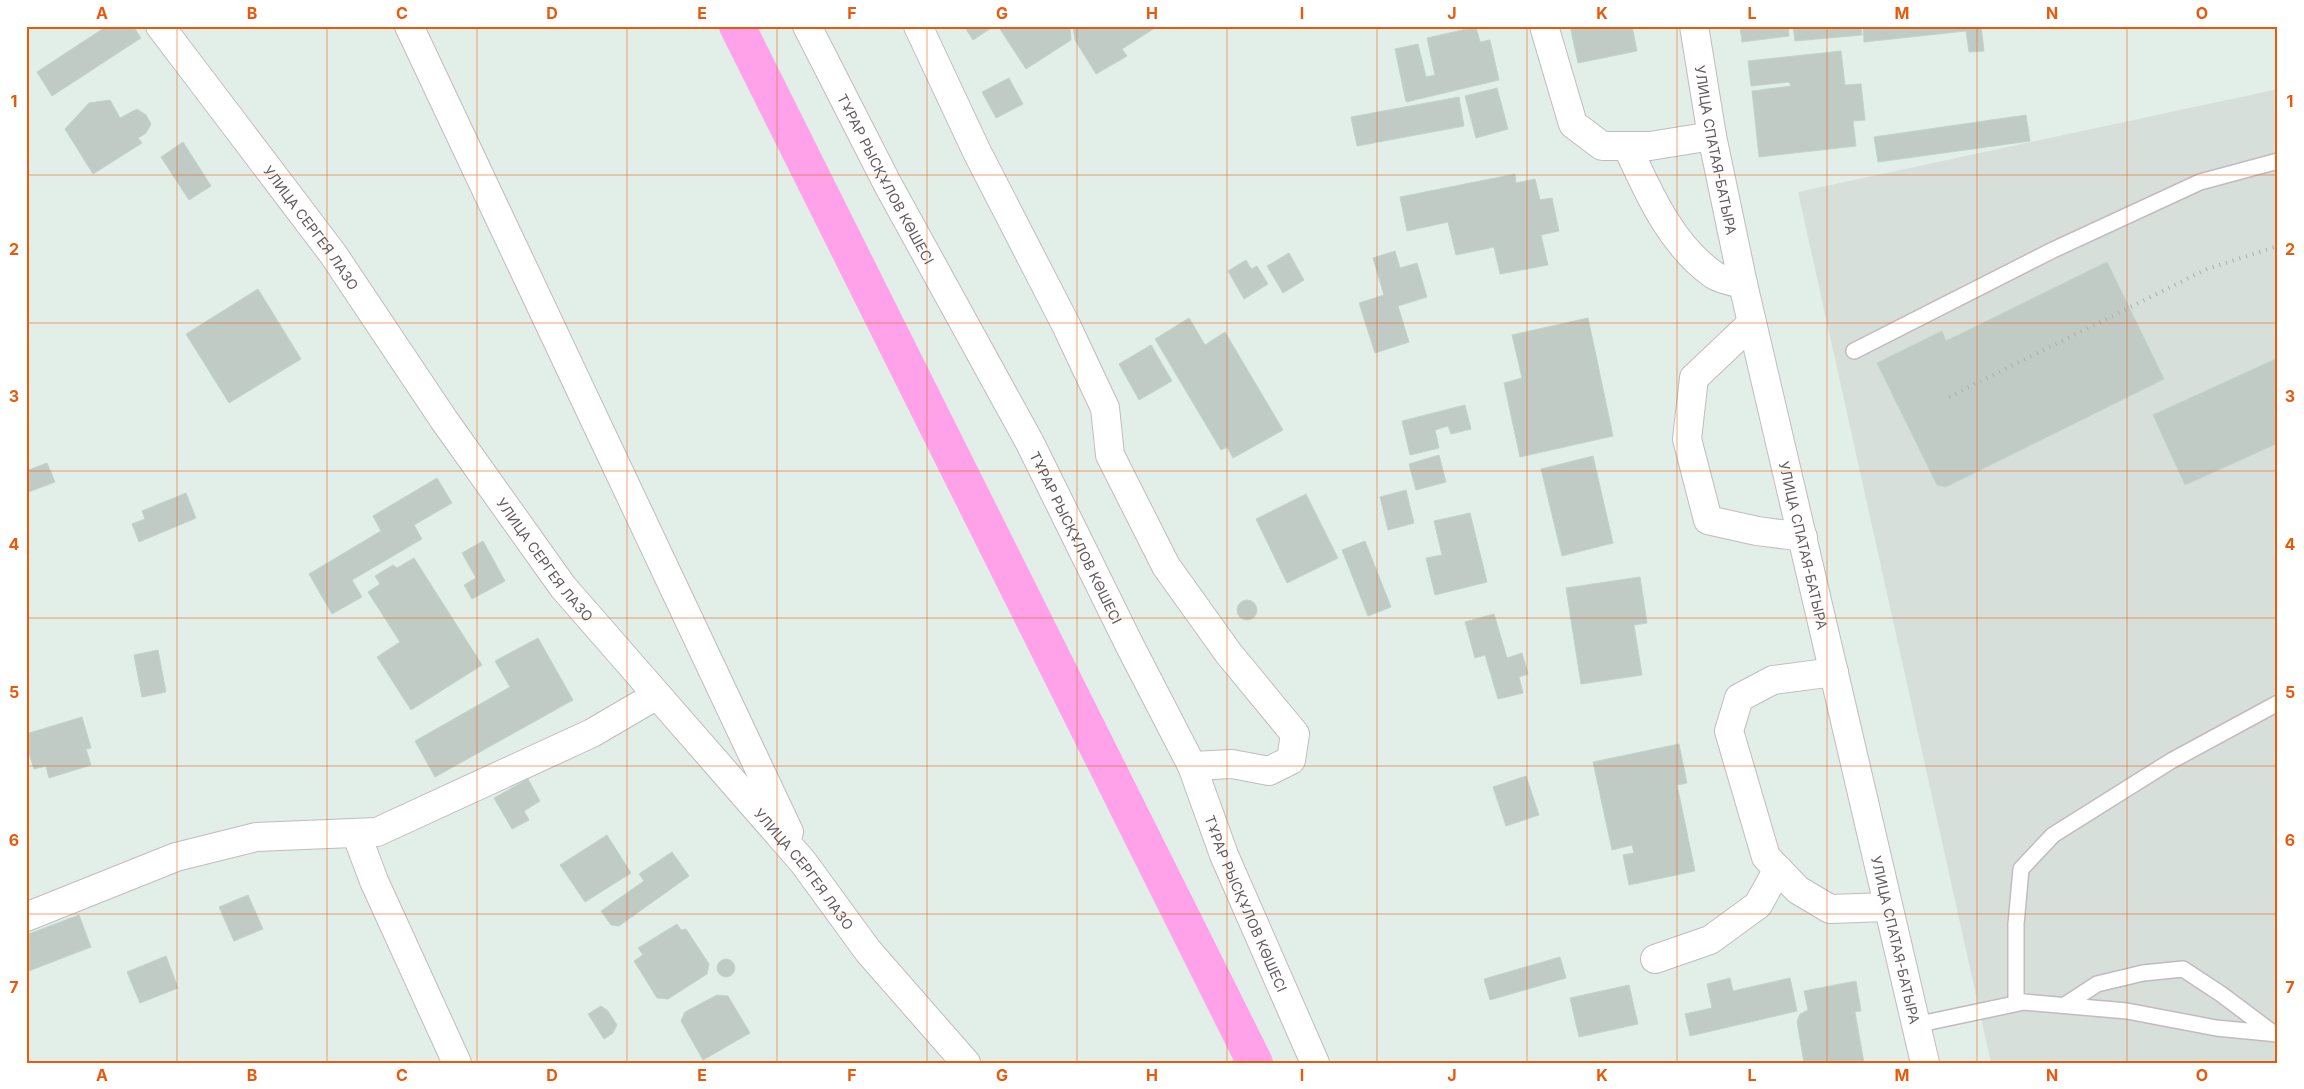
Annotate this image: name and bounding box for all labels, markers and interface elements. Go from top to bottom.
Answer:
text: A [96,3,108,23]
text: B [247,3,257,23]
text: C [396,3,408,23]
text: D [546,3,558,23]
text: E [697,3,707,23]
text: F [847,3,857,23]
text: G [996,3,1008,23]
text: H [1146,3,1158,23]
text: I [1300,3,1304,23]
text: J [1447,3,1457,23]
text: K [1596,3,1608,23]
text: L [1747,3,1757,23]
text: M [1895,3,1909,23]
text: N [2046,3,2058,23]
text: O [2196,3,2208,23]
street label: УЛИЦА СПАТАЯ-БАТЫРА [1692,64,1741,237]
text: 1 [11,91,17,111]
street label: ТҰРАР РЫСҚҰЛОВ КӨШЕСІ [834,91,938,267]
text: 1 [2287,91,2293,111]
street label: УЛИЦА СЕРГЕЯ ЛАЗО [260,162,363,293]
text: 2 [9,239,19,259]
text: 2 [2285,239,2295,259]
text: 3 [9,386,19,406]
text: 3 [2285,386,2295,406]
street label: ТҰРАР РЫСҚҰЛОВ КӨШЕСІ [1027,448,1126,626]
street label: УЛИЦА СПАТАЯ-БАТЫРА [1776,460,1832,631]
street label: УЛИЦА СЕРГЕЯ ЛАЗО [493,494,597,624]
text: 4 [9,534,20,554]
text: 4 [2285,534,2296,554]
text: 5 [9,682,19,702]
text: 5 [2285,682,2295,702]
street label: УЛИЦА СЕРГЕЯ ЛАЗО [751,804,858,933]
street label: ТҰРАР РЫСҚҰЛОВ КӨШЕСІ [1202,813,1291,994]
text: 6 [9,830,19,850]
text: 6 [2285,830,2295,850]
street label: УЛИЦА СПАТАЯ-БАТЫРА [1868,854,1924,1026]
text: 7 [9,977,19,997]
text: 7 [2285,977,2295,997]
text: A [96,1065,108,1085]
text: B [247,1065,257,1085]
text: C [396,1065,408,1085]
text: D [546,1065,558,1085]
text: E [697,1065,707,1085]
text: F [847,1065,857,1085]
text: G [996,1065,1008,1085]
text: H [1146,1065,1158,1085]
text: I [1300,1065,1304,1085]
text: J [1447,1065,1457,1085]
text: K [1596,1065,1608,1085]
text: L [1747,1065,1757,1085]
text: M [1895,1065,1909,1085]
text: N [2046,1065,2058,1085]
text: O [2196,1065,2208,1085]

